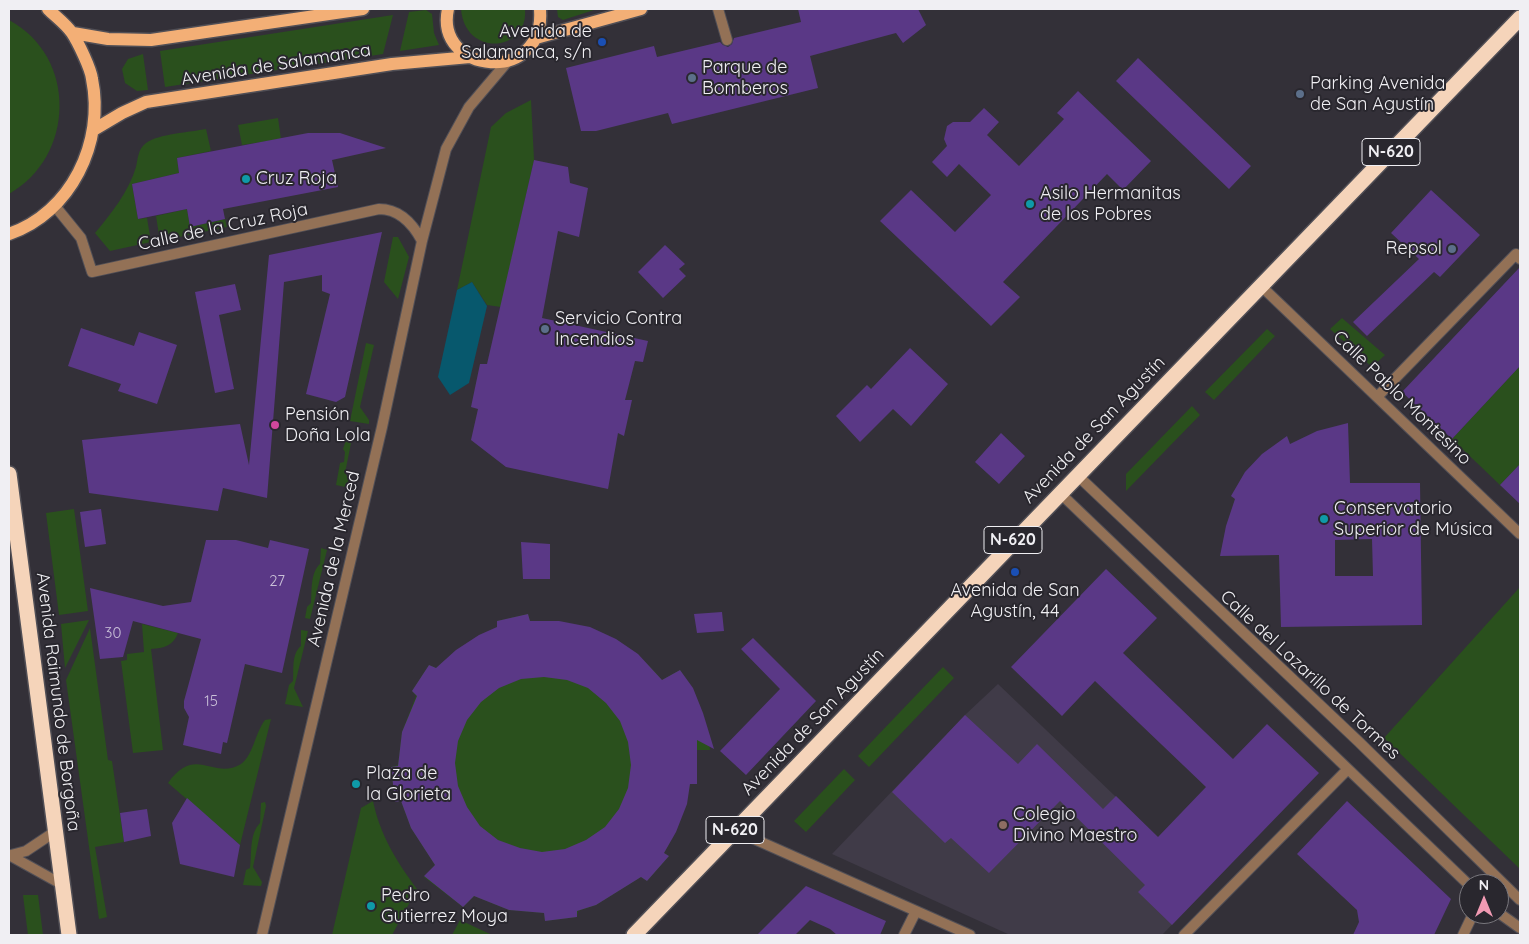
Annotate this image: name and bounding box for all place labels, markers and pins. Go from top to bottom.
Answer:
place label: Avenida de Salamanca, s/n [461,21,592,64]
marker: Avenida de Salamanca, s/n [596,36,608,48]
place label: Parque de Bomberos [702,57,788,100]
marker: Parque de Bomberos [686,72,698,84]
place label: Parking Avenida de San Agustín [1310,73,1445,116]
marker: Parking Avenida de San Agustín [1294,88,1306,100]
place label: Cruz Roja [256,168,337,190]
marker: Cruz Roja [240,173,252,185]
place label: Asilo Hermanitas de los Pobres [1040,183,1181,225]
marker: Asilo Hermanitas de los Pobres [1024,198,1036,210]
place label: Repsol [1385,238,1442,260]
marker: Repsol [1446,243,1458,255]
place label: Servicio Contra Incendios [555,308,682,350]
marker: Servicio Contra Incendios [539,323,551,335]
place label: Pensión Doña Lola [285,404,371,446]
marker: Pensión Doña Lola [269,419,281,431]
place label: Conservatorio Superior de Música [1334,498,1493,540]
marker: Conservatorio Superior de Música [1318,513,1330,525]
marker: Avenida de San Agustín, 44 [1009,566,1021,578]
place label: Avenida de San Agustín, 44 [950,580,1080,622]
place label: Plaza de la Glorieta [366,763,451,806]
marker: Plaza de la Glorieta [350,778,362,790]
place label: Colegio Divino Maestro [1013,804,1137,846]
marker: Colegio Divino Maestro [997,819,1009,831]
place label: Pedro Gutierrez Moya [381,885,508,928]
marker: Pedro Gutierrez Moya [365,900,377,912]

